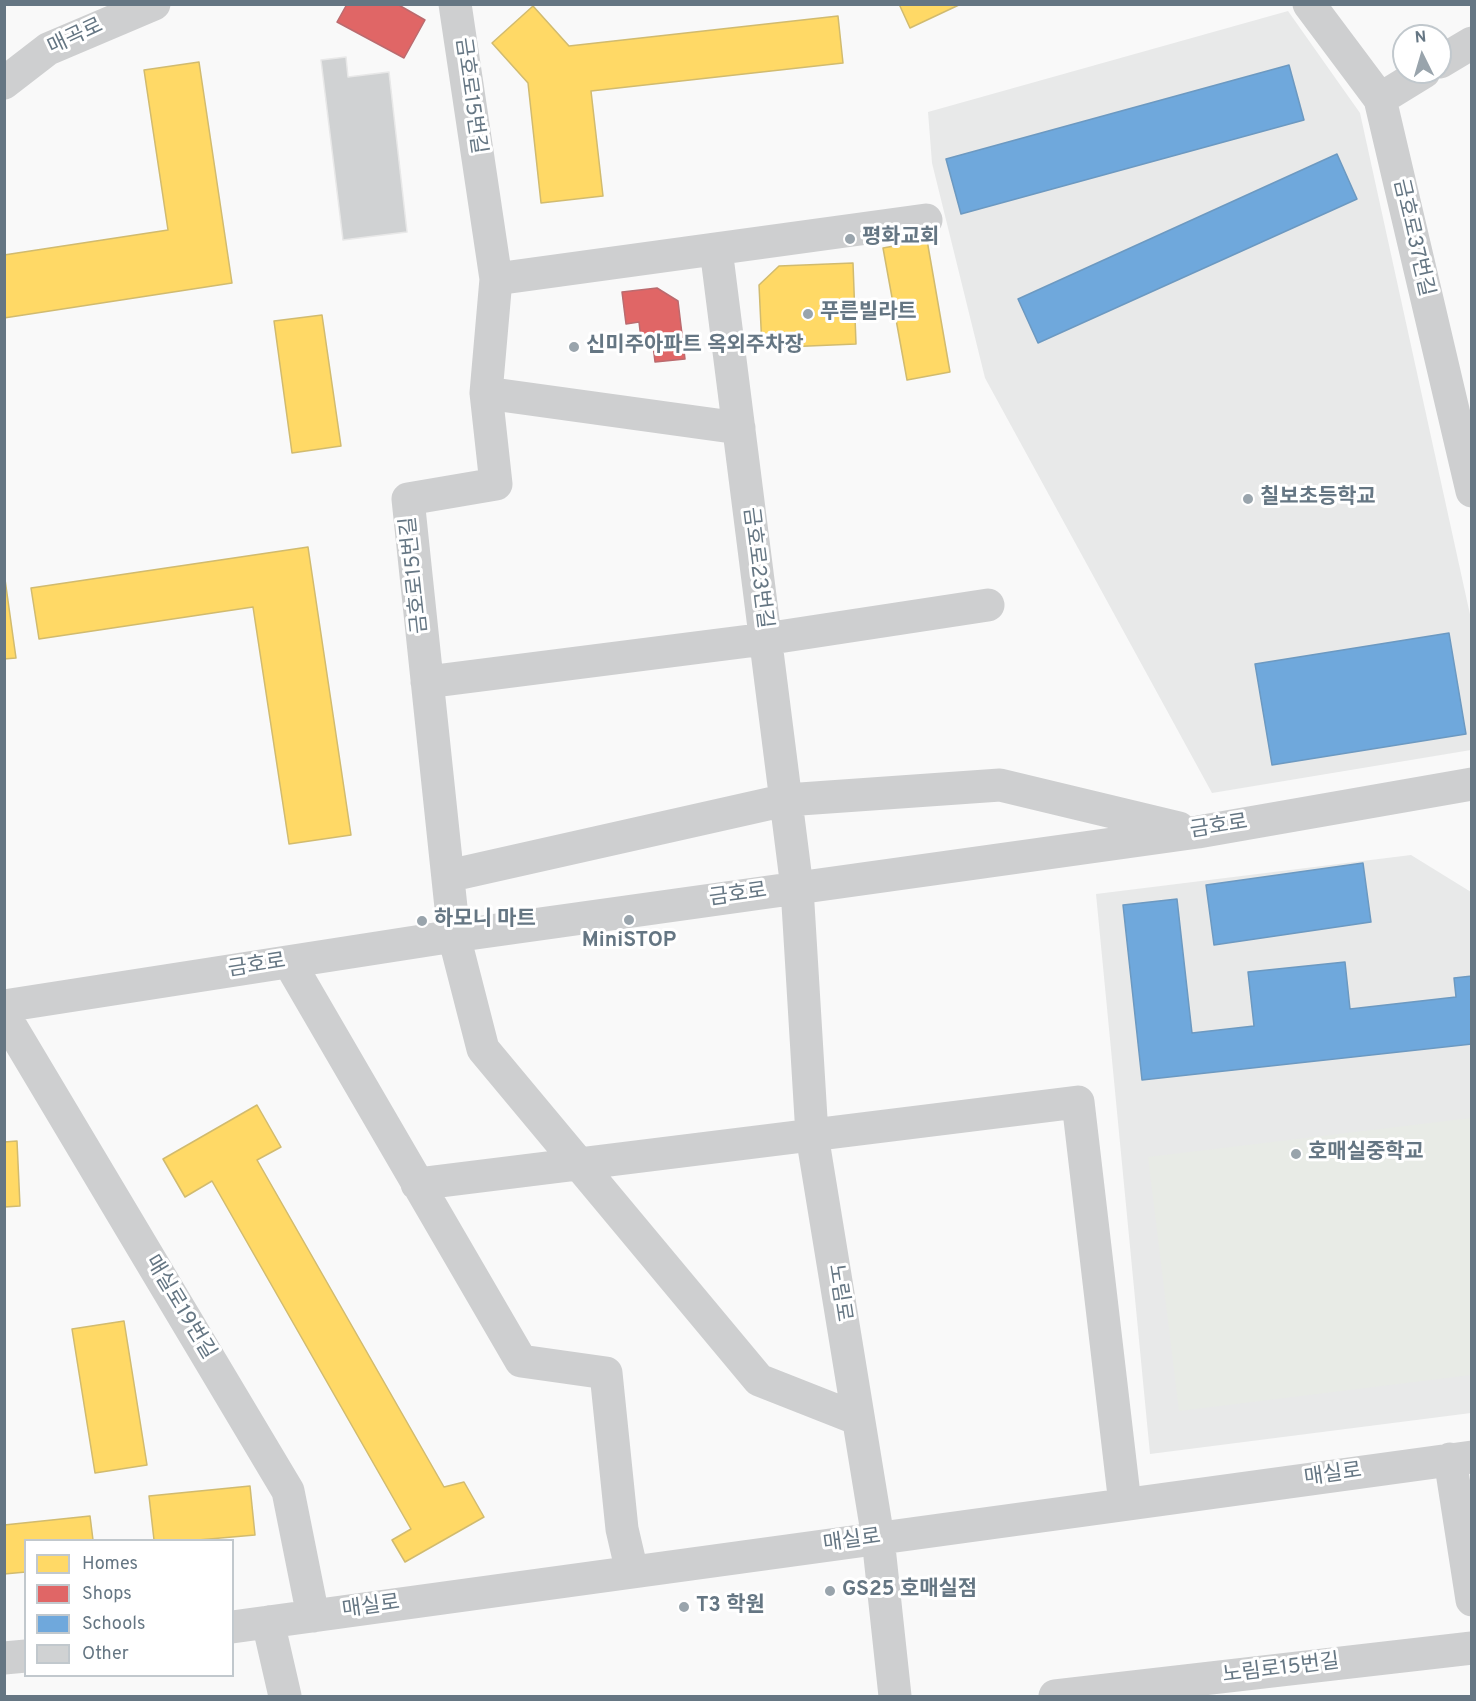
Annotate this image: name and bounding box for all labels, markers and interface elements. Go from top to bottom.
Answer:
street label: 매곡로 [44,14,108,62]
north arrow [1392,24,1452,84]
text: N [1414,28,1427,49]
street label: 금호로15번길 [448,36,490,156]
street label: 금호로37번길 [1386,177,1438,299]
place label: 평화교회 [862,226,939,252]
marker: 평화교회 [843,232,857,246]
place label: 푸른빌라트 [820,301,917,327]
marker: 푸른빌라트 [801,307,815,321]
place label: 신미주아파트 옥외주차장 [586,334,804,360]
marker: 신미주아파트 옥외주차장 [567,340,581,354]
place label: 칠보초등학교 [1260,486,1376,512]
marker: 칠보초등학교 [1241,492,1255,506]
street label: 금호로23번길 [736,506,776,630]
street label: 금호로15번길 [397,515,435,635]
street label: 금호로 [1188,811,1250,845]
street label: 금호로 [708,879,768,913]
place label: 하모니 마트 [434,908,536,934]
marker: MiniSTOP [622,913,636,927]
marker: 하모니 마트 [415,914,429,928]
place label: MiniSTOP [582,929,676,955]
street label: 금호로 [226,950,288,984]
place label: 호매실중학교 [1308,1141,1424,1167]
marker: 호매실중학교 [1289,1147,1303,1161]
street label: 매실로19번길 [138,1251,220,1365]
street label: 노림로 [821,1262,855,1324]
street label: 매실로 [1303,1459,1363,1493]
street label: 매실로 [822,1525,882,1559]
legend [24,1539,234,1677]
text: Homes [82,1553,138,1576]
place label: GS25 호매실점 [842,1578,977,1604]
text: Shops [82,1583,132,1606]
marker: GS25 호매실점 [823,1584,837,1598]
street label: 매실로 [341,1591,401,1625]
place label: T3 학원 [696,1594,765,1620]
marker: T3 학원 [677,1600,691,1614]
text: Schools [82,1613,145,1636]
text: Other [82,1643,129,1666]
street label: 노림로15번길 [1221,1650,1341,1690]

